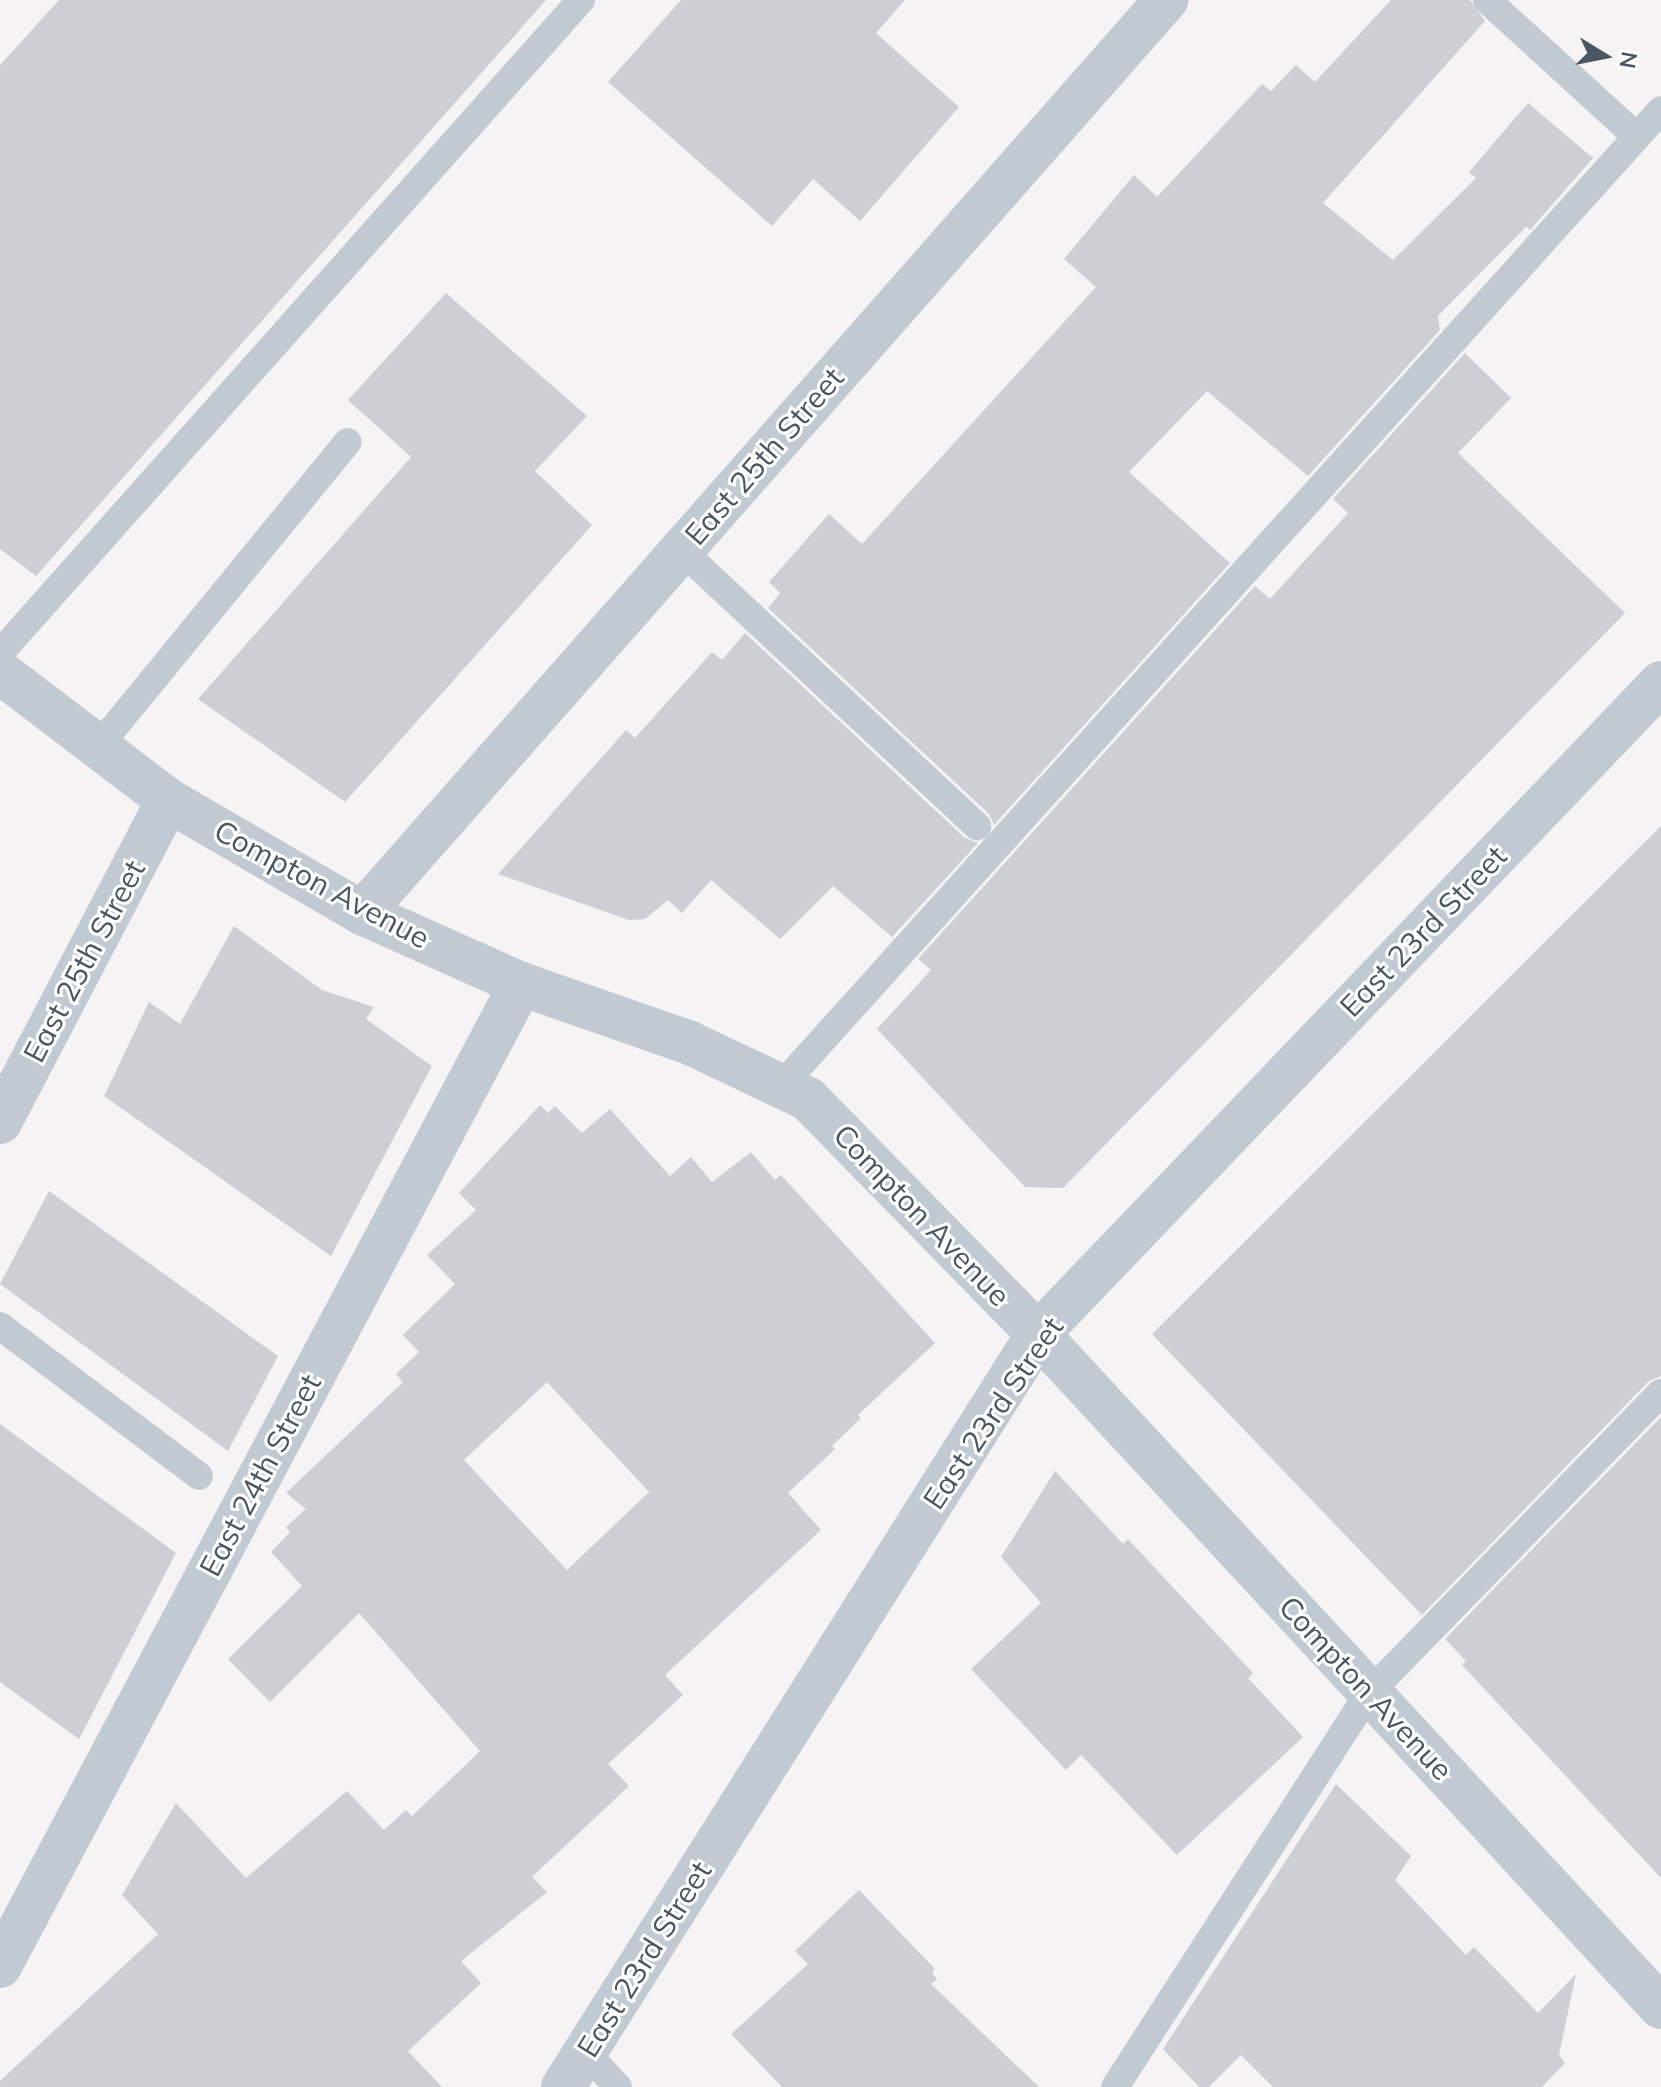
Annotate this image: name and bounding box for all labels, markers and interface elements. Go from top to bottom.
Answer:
north arrow [1565,16,1645,96]
text: N [1613,50,1644,71]
street label: East 25th Street [677,360,851,552]
street label: Compton Avenue [208,812,436,956]
street label: East 23rd Street [1332,838,1514,1024]
street label: East 25th Street [16,854,152,1068]
street label: Compton Avenue [826,1117,1018,1313]
street label: East 23rd Street [915,1310,1071,1516]
street label: East 24th Street [192,1368,328,1582]
street label: Compton Avenue [1272,1589,1460,1787]
street label: East 23rd Street [569,1854,719,2064]

